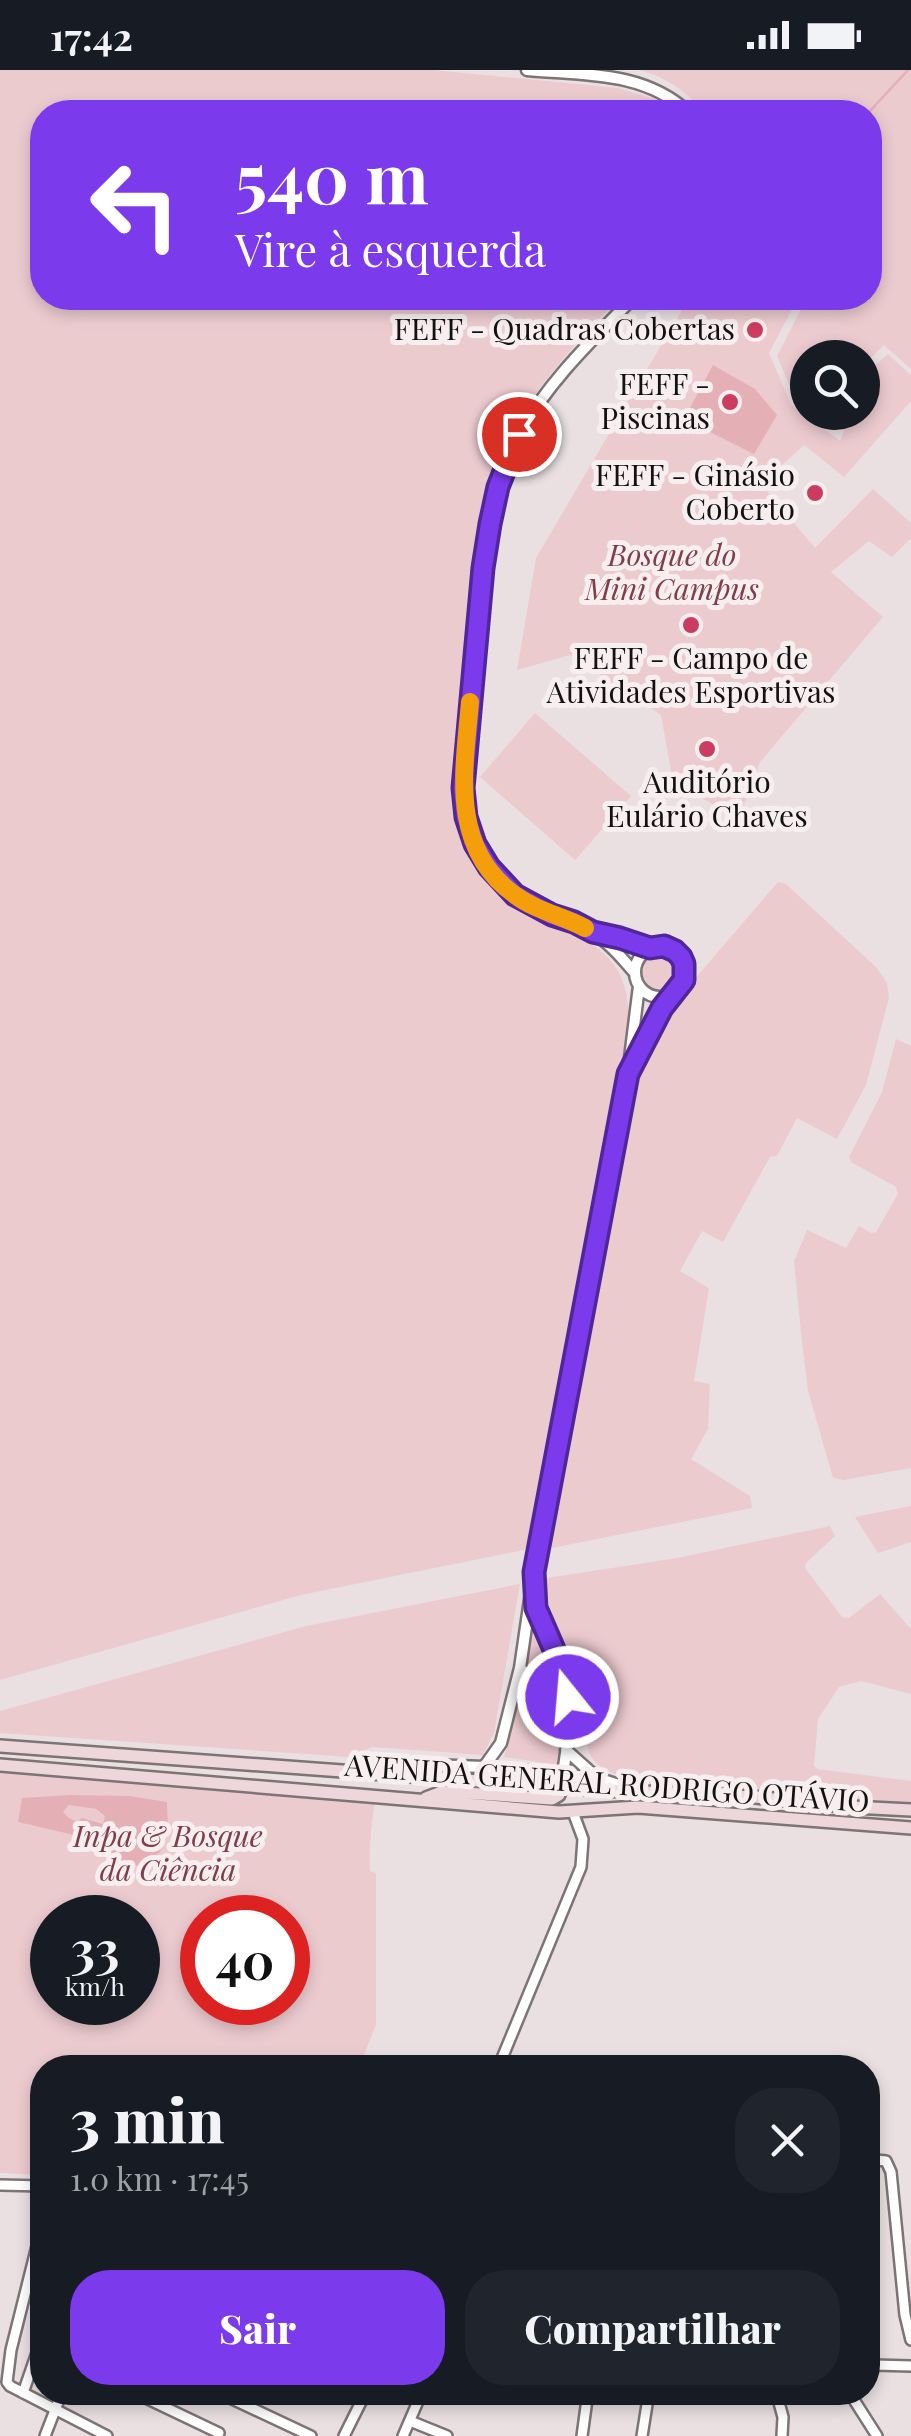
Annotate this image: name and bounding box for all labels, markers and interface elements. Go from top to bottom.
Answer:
text: 17:42 [50,10,133,61]
text: 540 m [235,128,429,222]
icon: left [70,140,200,270]
text: Vire à esquerda [235,218,546,278]
place label: FEFF - Quadras Cobertas [394,308,735,348]
marker: FEFF - Quadras Cobertas [744,319,766,341]
map controls [790,340,880,430]
button: search [790,340,880,430]
place label: FEFF - Piscinas [601,363,710,437]
marker: FEFF - Piscinas [719,391,741,413]
pin [477,392,562,477]
icon: arrive [492,407,547,462]
place label: FEFF - Ginásio Coberto [595,454,795,528]
marker: FEFF - Ginásio Coberto [804,482,826,504]
park label: Bosque do Mini Campus [583,534,759,608]
marker: FEFF - Campo de Atividades Esportivas [680,614,702,636]
place label: FEFF - Campo de Atividades Esportivas [546,637,835,711]
marker: Auditório Eulário Chaves [696,738,718,760]
place label: Auditório Eulário Chaves [606,761,808,835]
position arrow [516,1645,620,1749]
street label: AVENIDA GENERAL RODRIGO OTÁVIO [342,1744,871,1820]
park label: Inpa & Bosque da Ciência [72,1815,263,1889]
speed limit sign: 40 [180,1895,310,2025]
text: 33 [71,1914,119,1981]
text: km/h [65,1969,125,2002]
text: 3 min [70,2078,224,2158]
button: close [735,2088,840,2193]
text: 1.0 km · 17:45 [70,2156,249,2199]
button: Sair [70,2270,445,2385]
button: Compartilhar [465,2270,840,2385]

